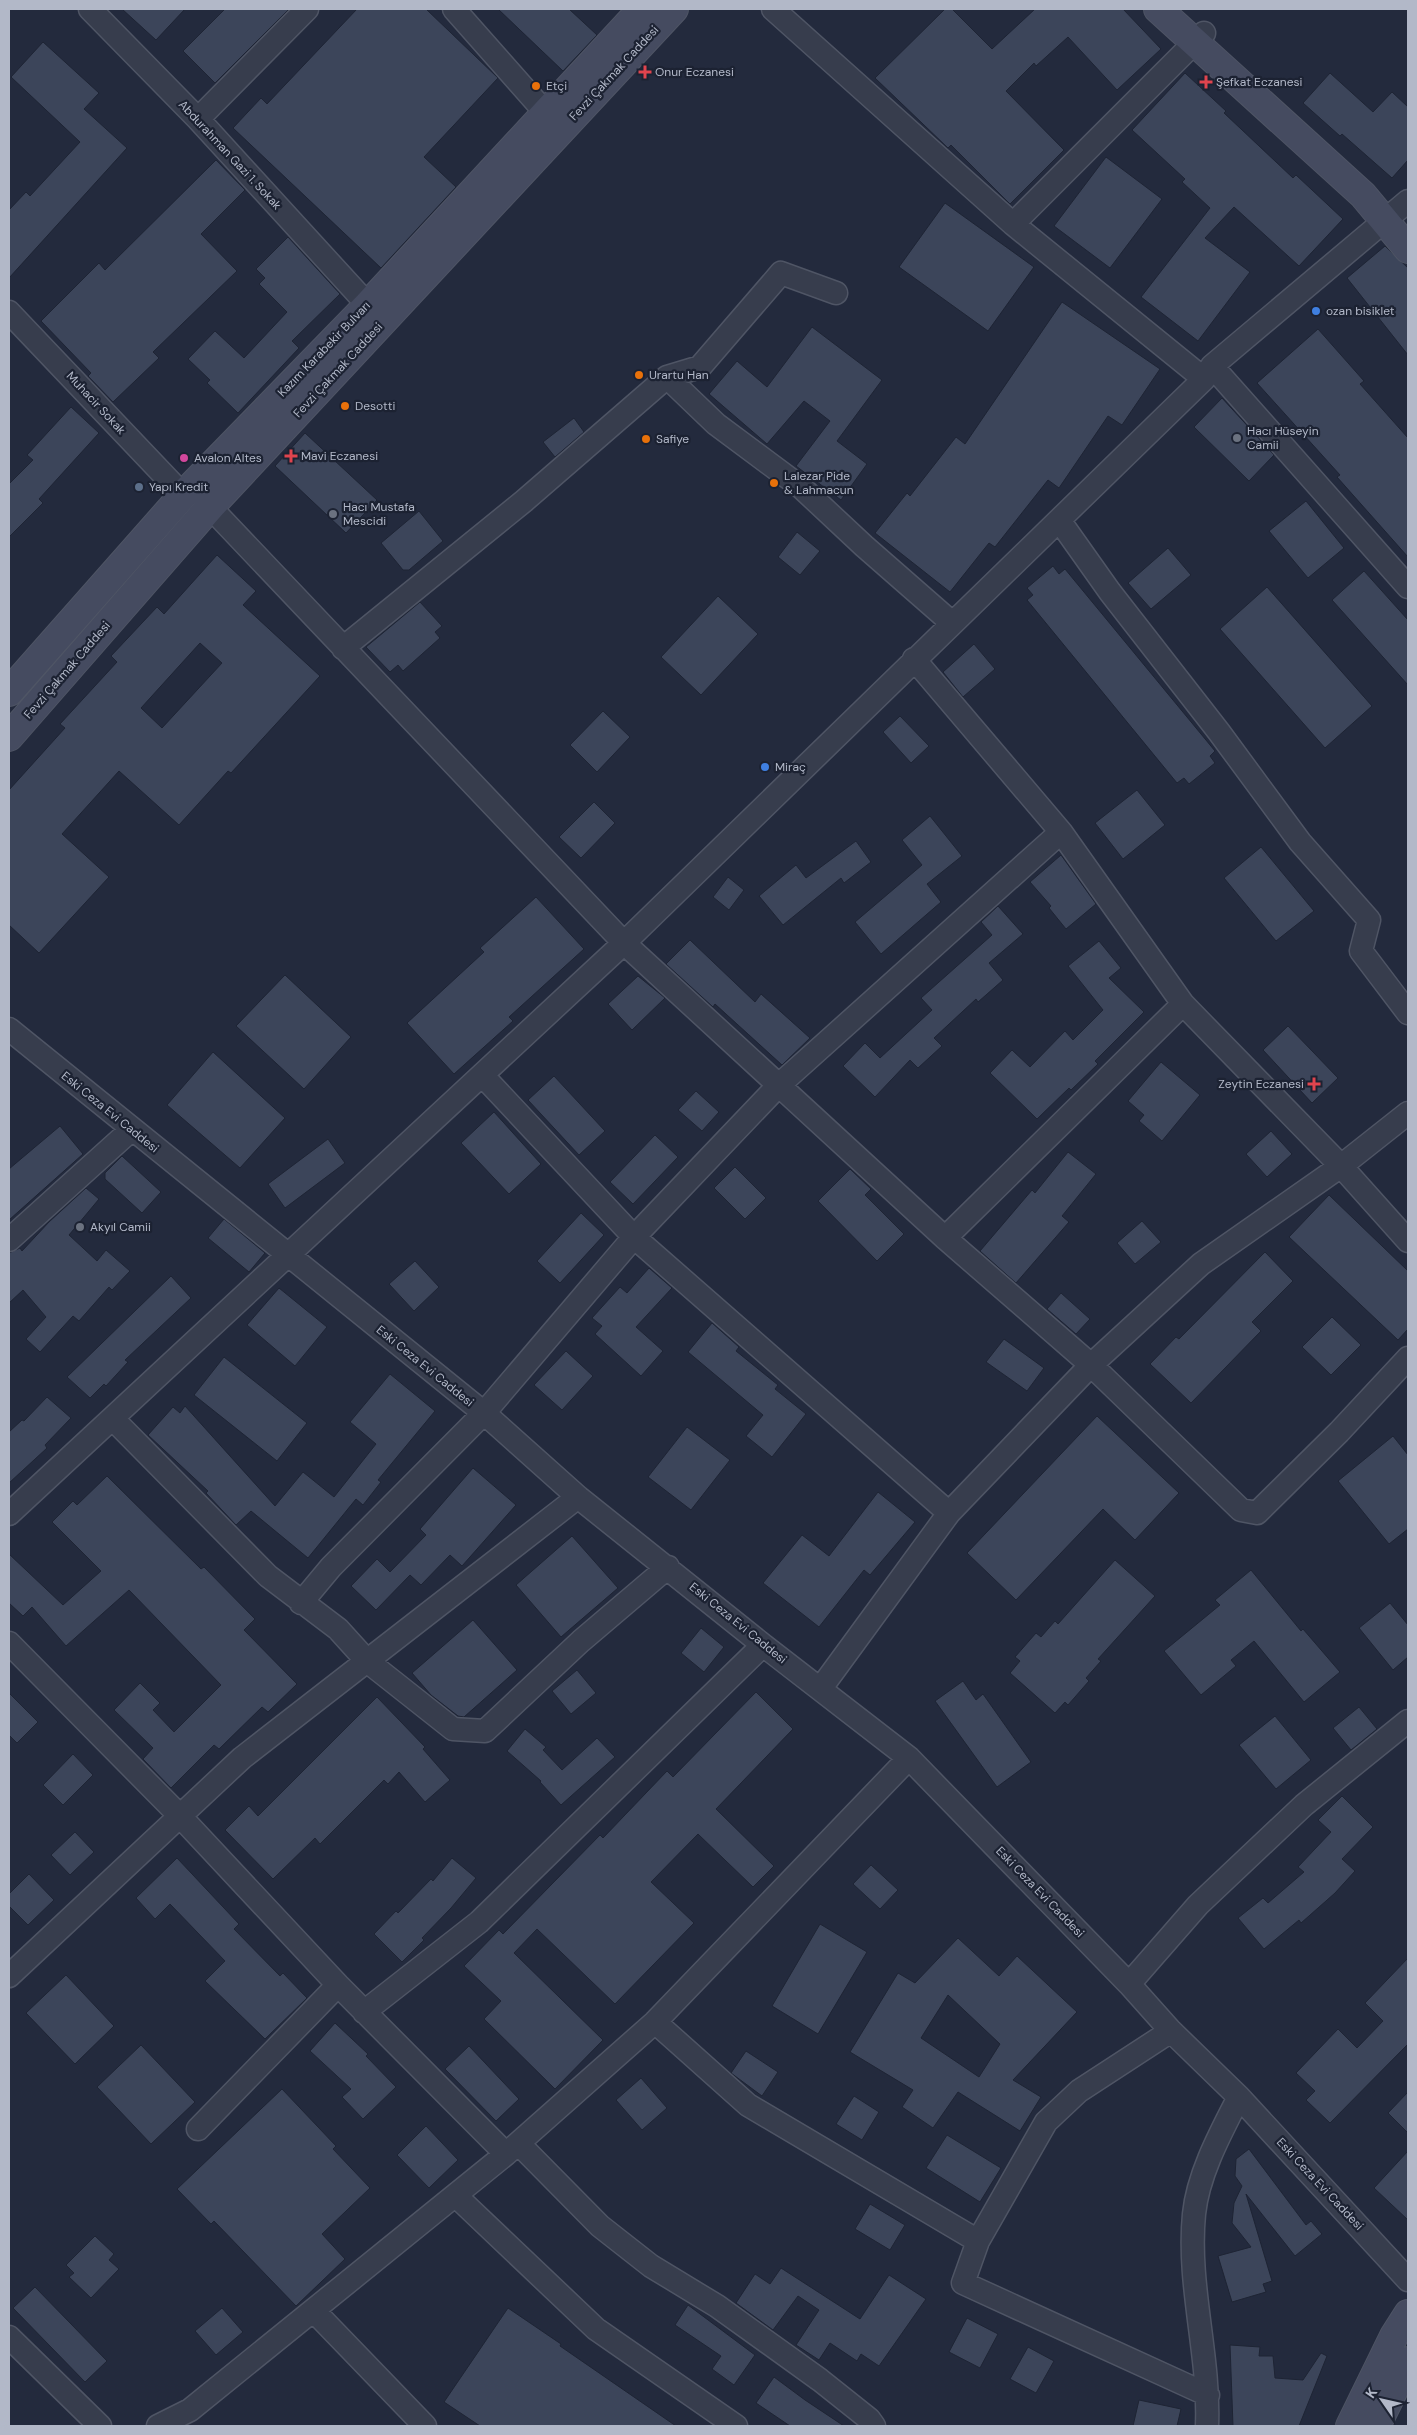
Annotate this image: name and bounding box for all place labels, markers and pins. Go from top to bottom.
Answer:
place label: Onur Eczanesi [655,64,734,80]
marker: Onur Eczanesi [639,66,651,78]
place label: Şefkat Eczanesi [1216,74,1303,90]
marker: Şefkat Eczanesi [1200,76,1212,88]
place label: Etçi [546,78,567,94]
marker: Etçi [530,80,542,92]
place label: ozan bisiklet [1326,303,1395,319]
marker: ozan bisiklet [1310,305,1322,317]
place label: Urartu Han [649,367,709,383]
marker: Urartu Han [633,369,645,381]
place label: Desotti [355,398,395,414]
marker: Desotti [339,400,351,412]
place label: Hacı Hüseyin Camii [1247,423,1319,453]
place label: Safiye [656,431,689,447]
marker: Hacı Hüseyin Camii [1231,432,1243,444]
marker: Safiye [640,433,652,445]
place label: Mavi Eczanesi [301,448,378,464]
place label: Avalon Altes [194,450,262,466]
marker: Mavi Eczanesi [285,450,297,462]
marker: Avalon Altes [178,452,190,464]
place label: Lalezar Pide & Lahmacun [784,468,854,498]
marker: Lalezar Pide & Lahmacun [768,477,780,489]
place label: Yapı Kredit [149,479,208,495]
marker: Yapı Kredit [133,481,145,493]
place label: Hacı Mustafa Mescidi [343,499,415,529]
marker: Hacı Mustafa Mescidi [327,508,339,520]
place label: Miraç [775,759,806,775]
marker: Miraç [759,761,771,773]
place label: Zeytin Eczanesi [1218,1076,1304,1092]
marker: Zeytin Eczanesi [1308,1078,1320,1090]
place label: Akyıl Camii [90,1219,151,1235]
marker: Akyıl Camii [74,1221,86,1233]

